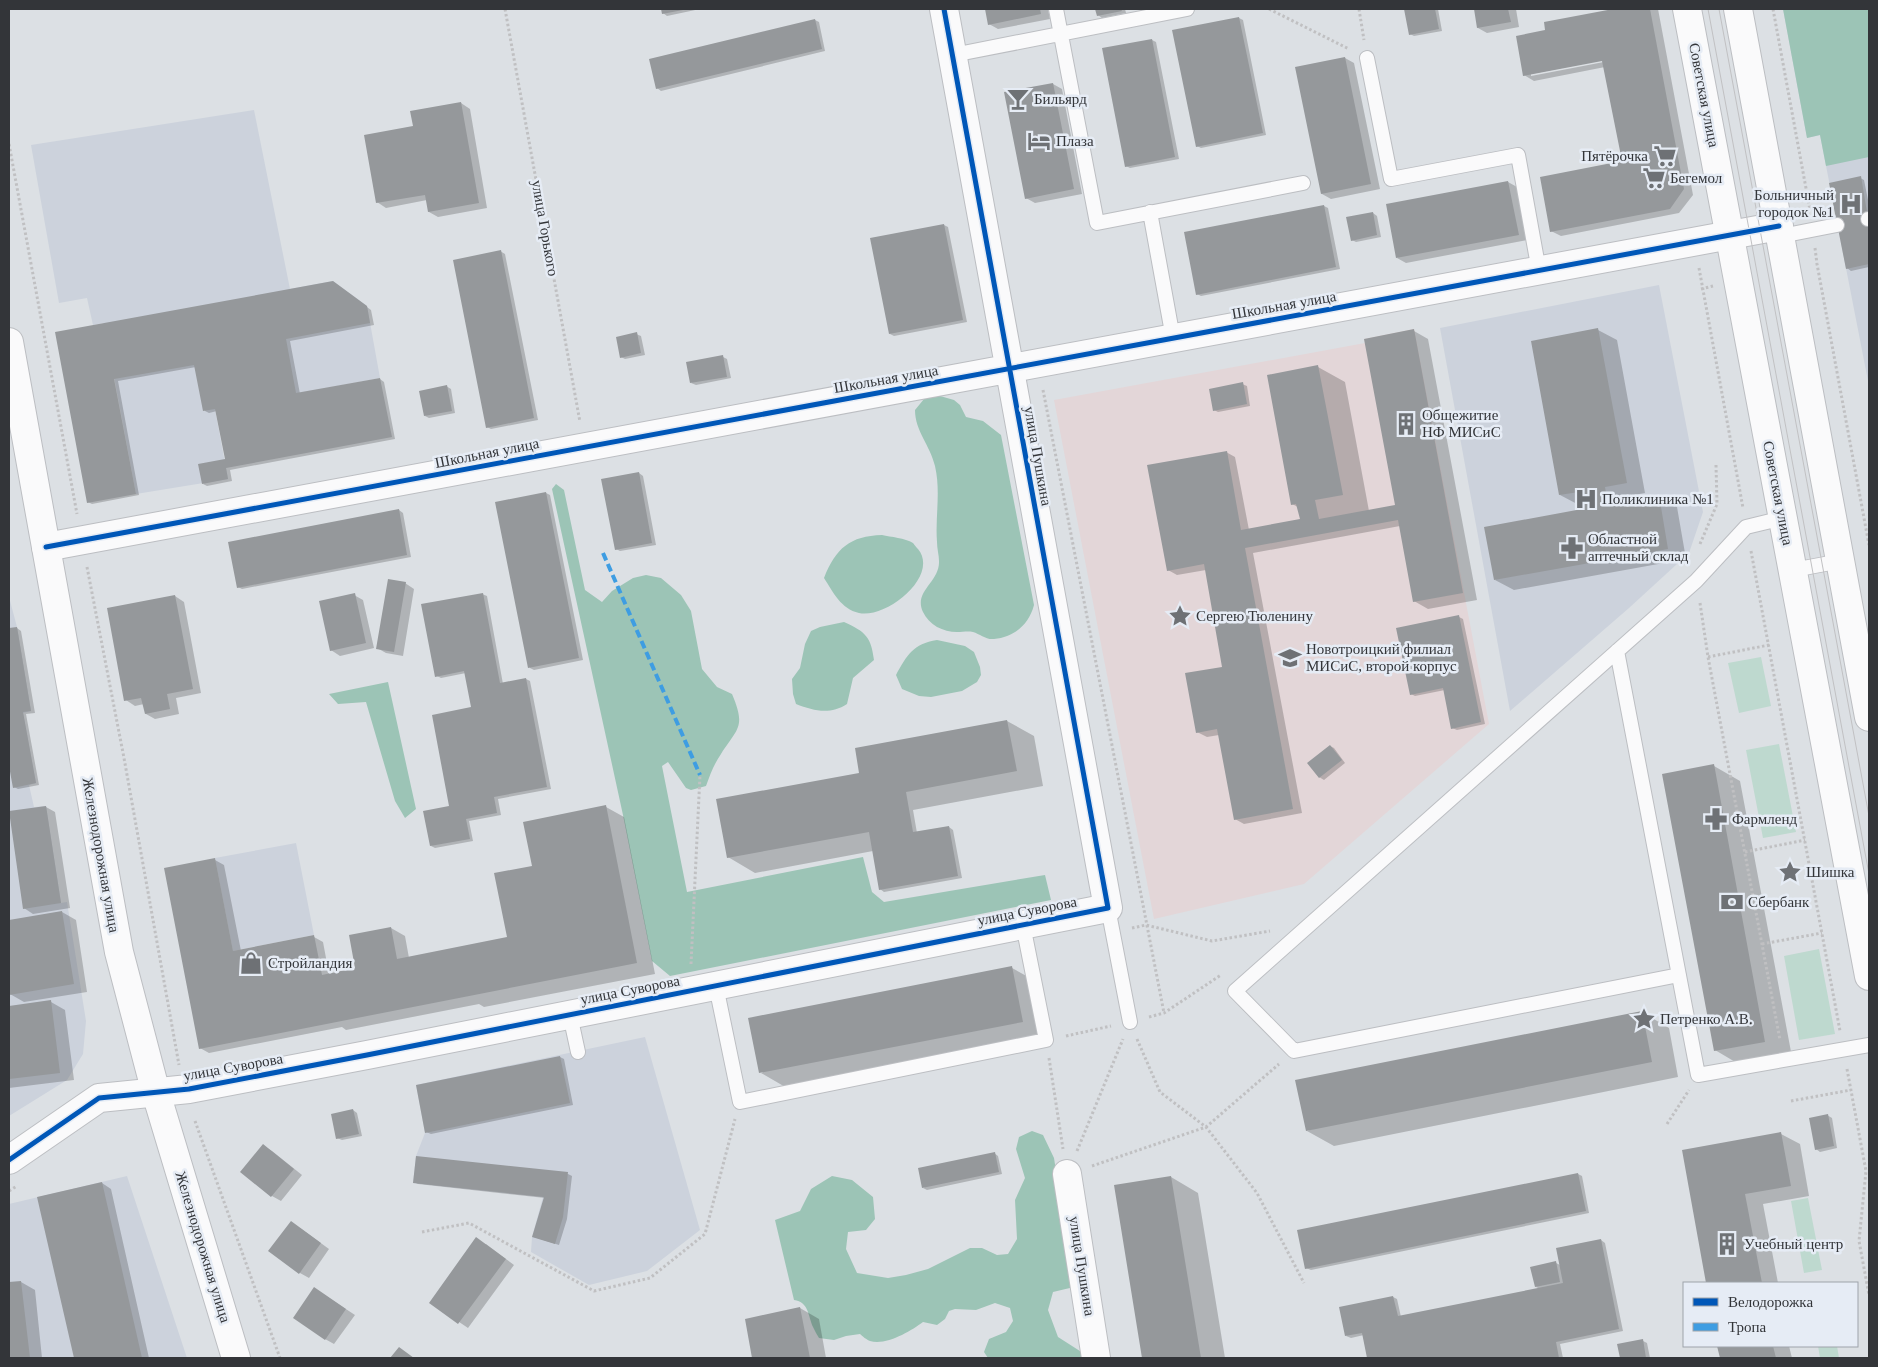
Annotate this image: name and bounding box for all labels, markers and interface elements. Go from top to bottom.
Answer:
street label: Советская улица [1686,41,1722,149]
bar icon: Бильярд [1005,86,1031,112]
place label: Бильярд [1034,91,1087,107]
hotel icon: Плаза [1026,128,1052,154]
place label: Плаза [1056,133,1094,149]
supermarket icon: Пятёрочка [1652,143,1678,169]
place label: Пятёрочка [1581,148,1648,164]
supermarket icon: Бегемол [1641,165,1667,191]
place label: Бегемол [1670,170,1723,186]
street label: улица Горького [529,179,561,277]
place label: Больничный городок №1 [1754,187,1834,220]
hospital icon: Больничный городок №1 [1838,191,1864,217]
street label: Школьная улица [1231,288,1338,322]
street label: Школьная улица [833,362,940,396]
street label: улица Пушкина [1021,405,1055,507]
place label: Общежитие НФ МИСиС [1422,407,1501,440]
building icon: Общежитие НФ МИСиС [1393,411,1419,437]
street label: Школьная улица [434,435,541,471]
street label: Советская улица [1760,439,1796,547]
hospital icon: Поликлиника №1 [1573,486,1599,512]
place label: Поликлиника №1 [1602,491,1714,507]
place label: Областной аптечный склад [1588,531,1689,564]
pharmacy icon: Областной аптечный склад [1559,535,1585,561]
place icon: Сергею Тюленину [1167,603,1193,629]
place label: Сергею Тюленину [1196,608,1313,624]
place label: Новотроицкий филиал МИСиС, второй корпус [1306,641,1457,674]
school or university icon: Новотроицкий филиал МИСиС, второй корпус [1277,645,1303,671]
street label: Железнодорожная улица [79,776,123,934]
pharmacy icon: Фармленд [1703,806,1729,832]
place label: Фармленд [1732,811,1797,827]
place icon: Шишка [1777,859,1803,885]
place label: Шишка [1806,864,1855,880]
bank icon: Сбербанк [1719,889,1745,915]
street label: улица Суворова [976,893,1078,928]
place label: Сбербанк [1748,894,1810,910]
shop icon: Стройландия [238,950,264,976]
place label: Стройландия [268,955,352,971]
street label: улица Суворова [579,972,681,1007]
place icon: Петренко А.В. [1631,1006,1657,1032]
place label: Петренко А.В. [1660,1011,1753,1027]
street label: улица Суворова [182,1050,284,1084]
street label: Железнодорожная улица [172,1170,234,1325]
street label: улица Пушкина [1066,1215,1098,1317]
building icon: Учебный центр [1714,1231,1740,1257]
place label: Учебный центр [1744,1236,1843,1252]
legend [1683,1282,1858,1347]
text: Велодорожка [1728,1294,1813,1310]
text: Тропа [1728,1319,1767,1335]

